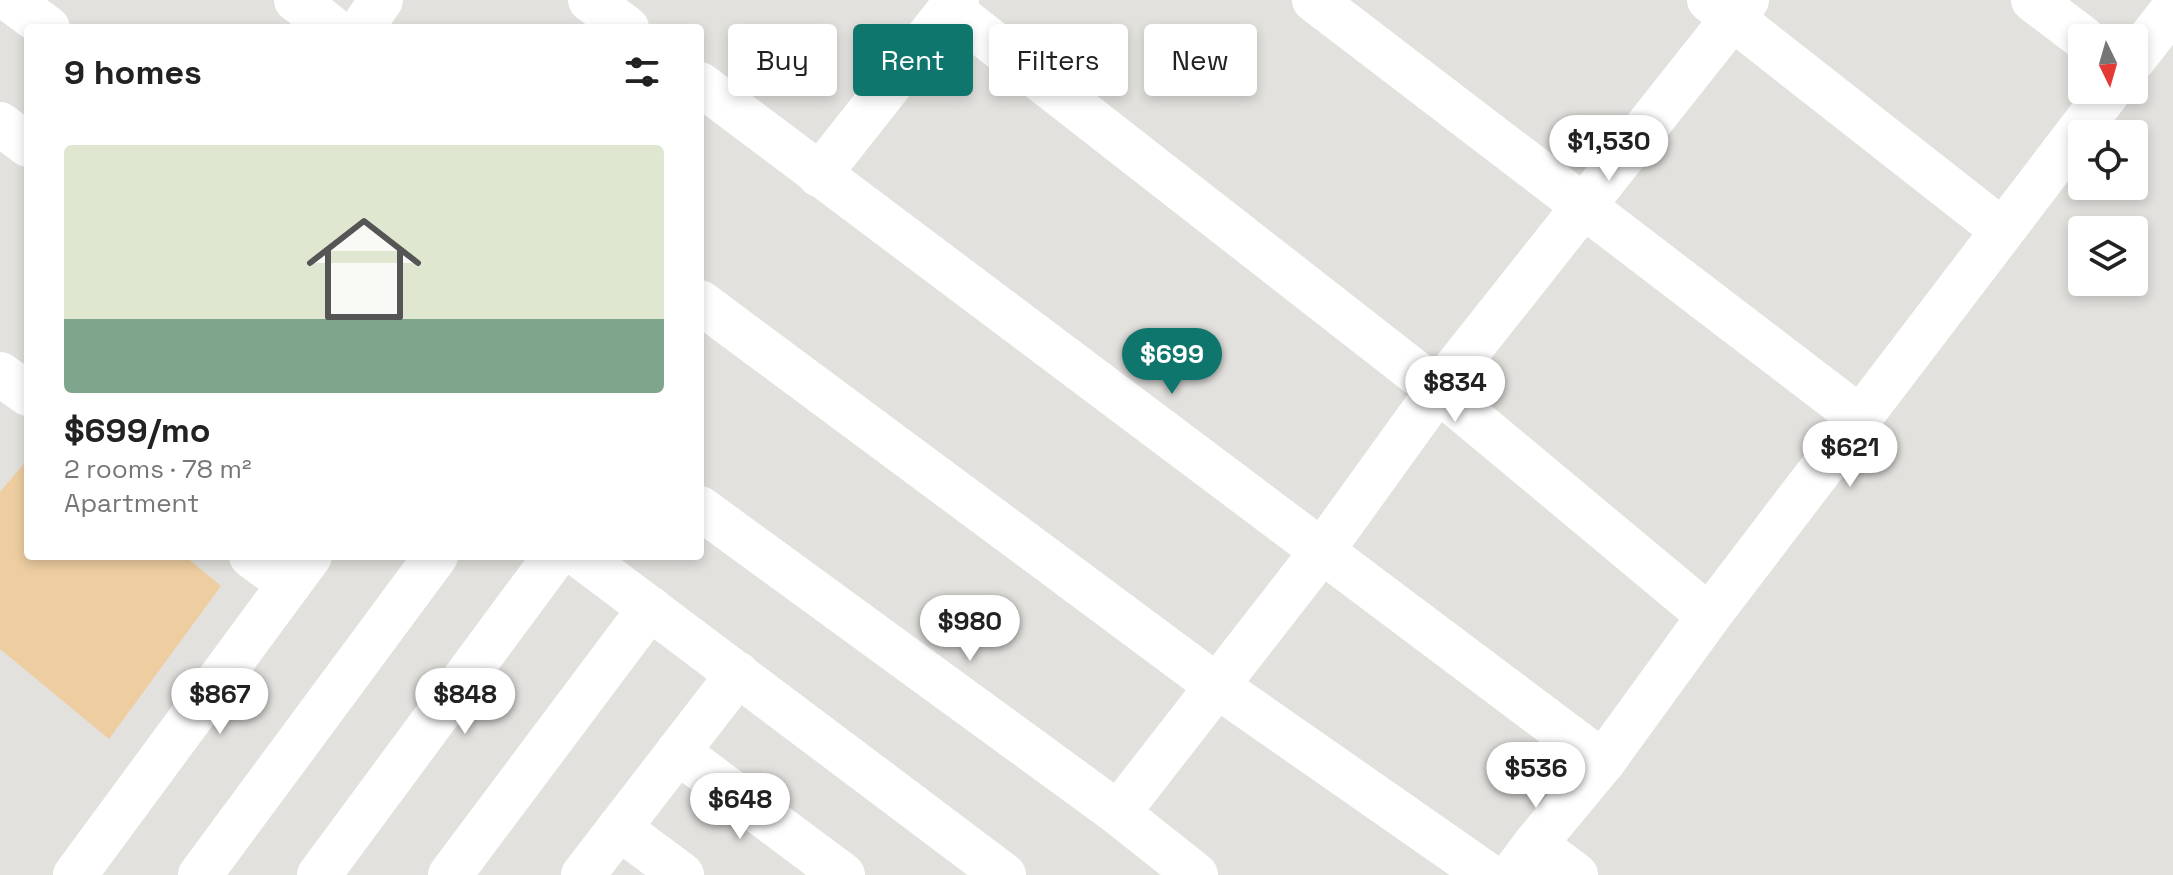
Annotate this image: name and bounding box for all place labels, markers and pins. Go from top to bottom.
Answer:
pin: $1,530 [1544,115,1674,183]
pin: $699 [1125,328,1219,396]
pin: $834 [1408,356,1502,424]
pin: $621 [1803,421,1897,489]
pin: $980 [923,595,1017,663]
pin: $867 [173,668,267,736]
pin: $848 [418,668,512,736]
pin: $536 [1489,742,1583,810]
pin: $648 [693,773,787,841]

